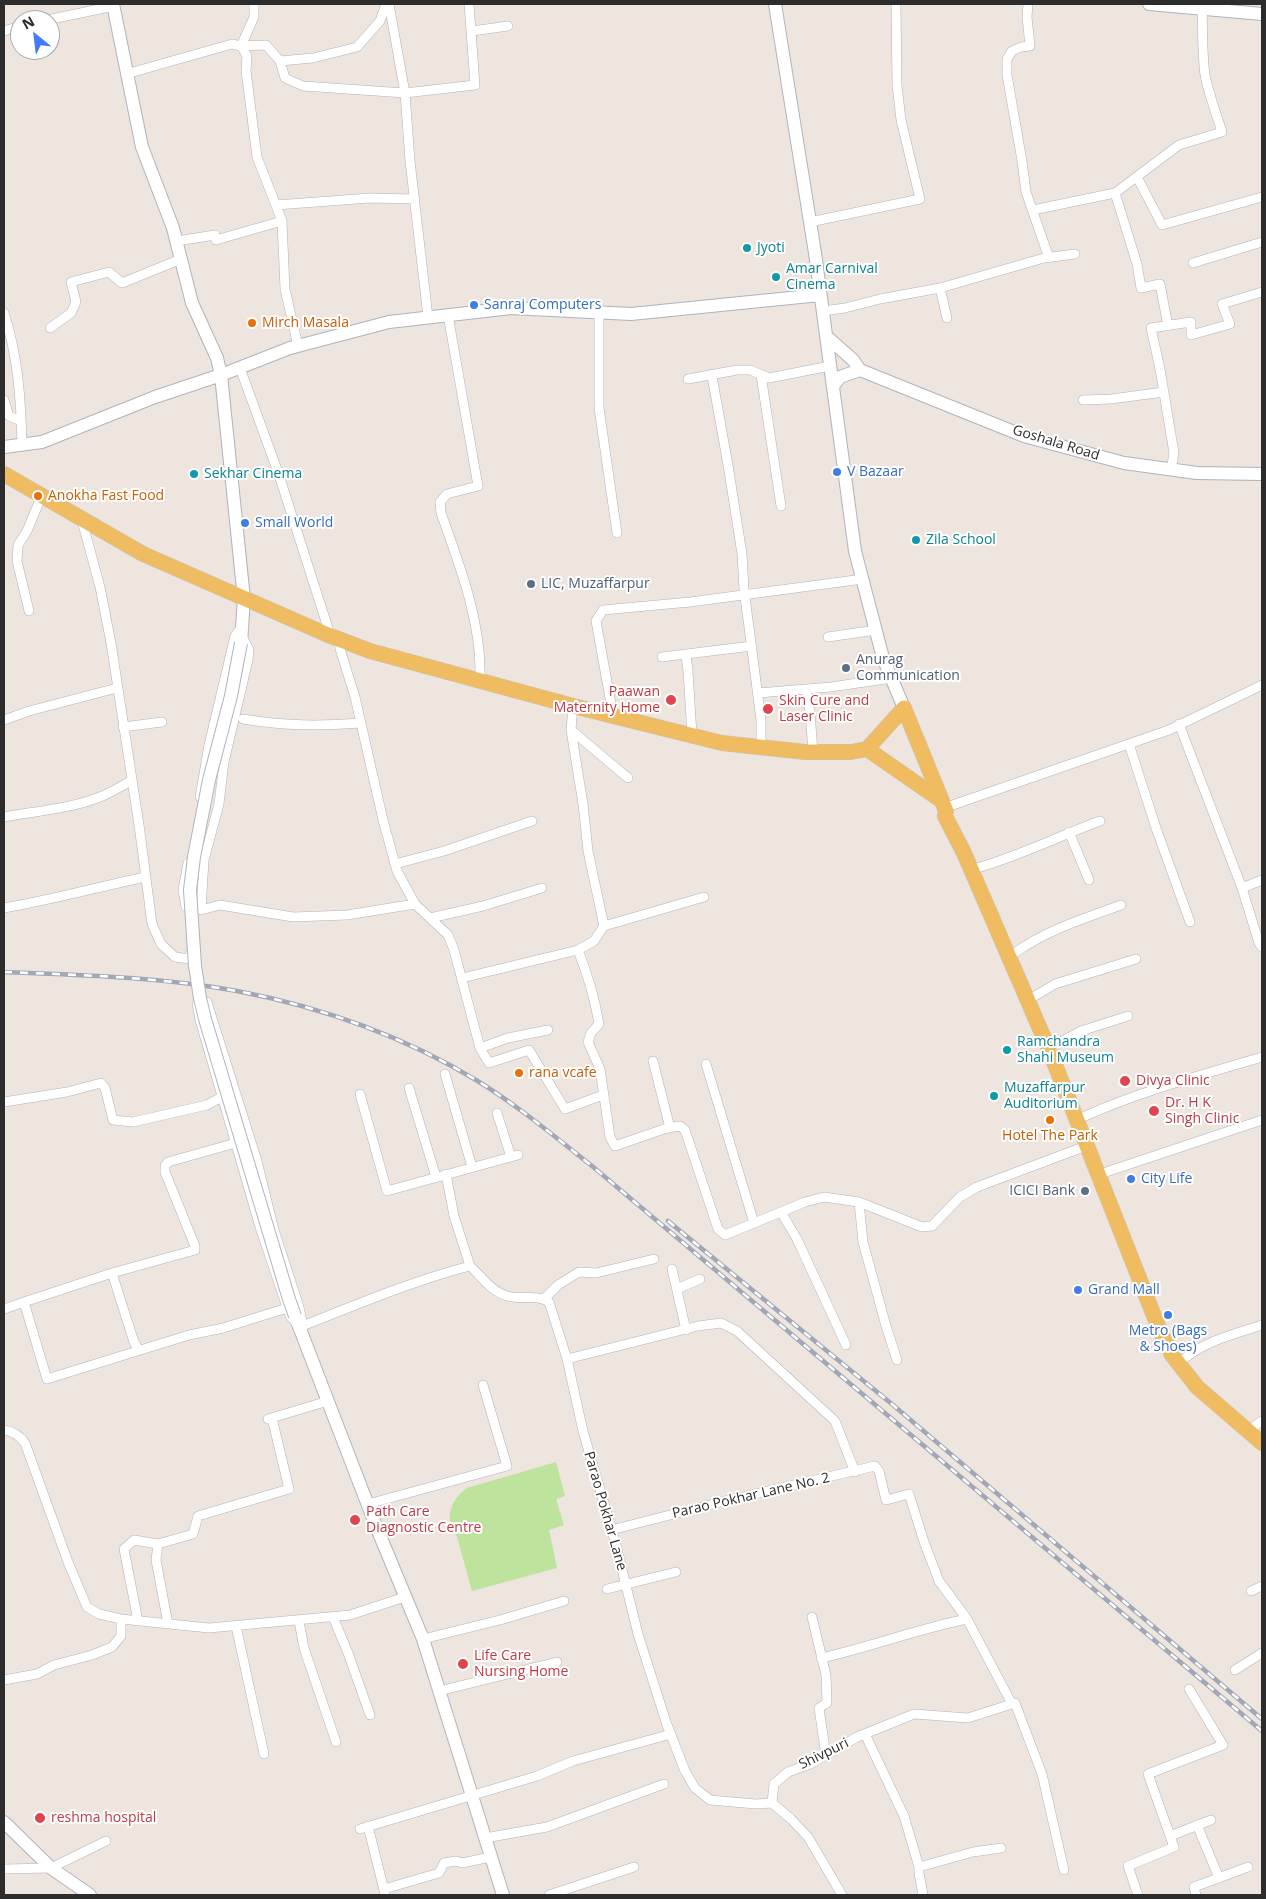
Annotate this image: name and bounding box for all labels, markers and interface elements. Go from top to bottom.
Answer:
north arrow [10,10,60,60]
text: N [18,11,38,33]
place label: Jyoti [757,240,785,256]
marker: Jyoti [741,242,753,254]
place label: Amar Carnival Cinema [786,261,878,294]
marker: Amar Carnival Cinema [770,271,782,283]
place label: Sanraj Computers [484,297,601,313]
marker: Sanraj Computers [468,299,480,311]
place label: Mirch Masala [262,315,349,331]
marker: Mirch Masala [246,317,258,329]
street label: Goshala Road [1011,422,1101,464]
place label: V Bazaar [847,464,904,480]
place label: Sekhar Cinema [204,466,302,482]
marker: V Bazaar [831,466,843,478]
marker: Sekhar Cinema [188,468,200,480]
place label: Anokha Fast Food [48,488,164,504]
marker: Anokha Fast Food [32,490,44,502]
place label: Small World [255,515,333,531]
marker: Small World [239,517,251,529]
place label: Zila School [926,532,996,548]
marker: Zila School [910,534,922,546]
place label: LIC, Muzaffarpur [541,576,650,592]
marker: LIC, Muzaffarpur [525,578,537,590]
place label: Anurag Communication [856,652,960,684]
marker: Anurag Communication [840,662,852,674]
place label: Paawan Maternity Home [554,684,660,716]
marker: Paawan Maternity Home [664,693,678,707]
place label: Skin Cure and Laser Clinic [779,693,869,726]
marker: Skin Cure and Laser Clinic [761,702,775,716]
place label: Ramchandra Shahi Museum [1017,1034,1114,1066]
marker: Ramchandra Shahi Museum [1001,1044,1013,1056]
place label: rana vcafe [529,1065,597,1081]
marker: rana vcafe [513,1067,525,1079]
place label: Divya Clinic [1136,1073,1210,1089]
marker: Divya Clinic [1118,1074,1132,1088]
place label: Muzaffarpur Auditorium [1004,1080,1085,1112]
marker: Muzaffarpur Auditorium [988,1090,1000,1102]
place label: Dr. H K Singh Clinic [1165,1095,1239,1128]
marker: Dr. H K Singh Clinic [1147,1104,1161,1118]
marker: Hotel The Park [1044,1114,1056,1126]
place label: Hotel The Park [1002,1128,1098,1144]
place label: City Life [1141,1171,1192,1187]
marker: City Life [1125,1173,1137,1185]
place label: ICICI Bank [1009,1183,1075,1199]
marker: ICICI Bank [1079,1185,1091,1197]
place label: Grand Mall [1088,1282,1160,1298]
marker: Grand Mall [1072,1284,1084,1296]
marker: Metro (Bags & Shoes) [1162,1309,1174,1321]
place label: Metro (Bags & Shoes) [1129,1323,1207,1355]
street label: Parao Pokhar Lane [580,1449,630,1573]
street label: Parao Pokhar Lane No. 2 [671,1470,831,1522]
place label: Path Care Diagnostic Centre [366,1504,481,1536]
marker: Path Care Diagnostic Centre [348,1513,362,1527]
place label: Life Care Nursing Home [474,1648,568,1680]
marker: Life Care Nursing Home [456,1657,470,1671]
street label: Shivpuri [796,1735,852,1773]
place label: reshma hospital [51,1810,156,1826]
marker: reshma hospital [33,1811,47,1825]

